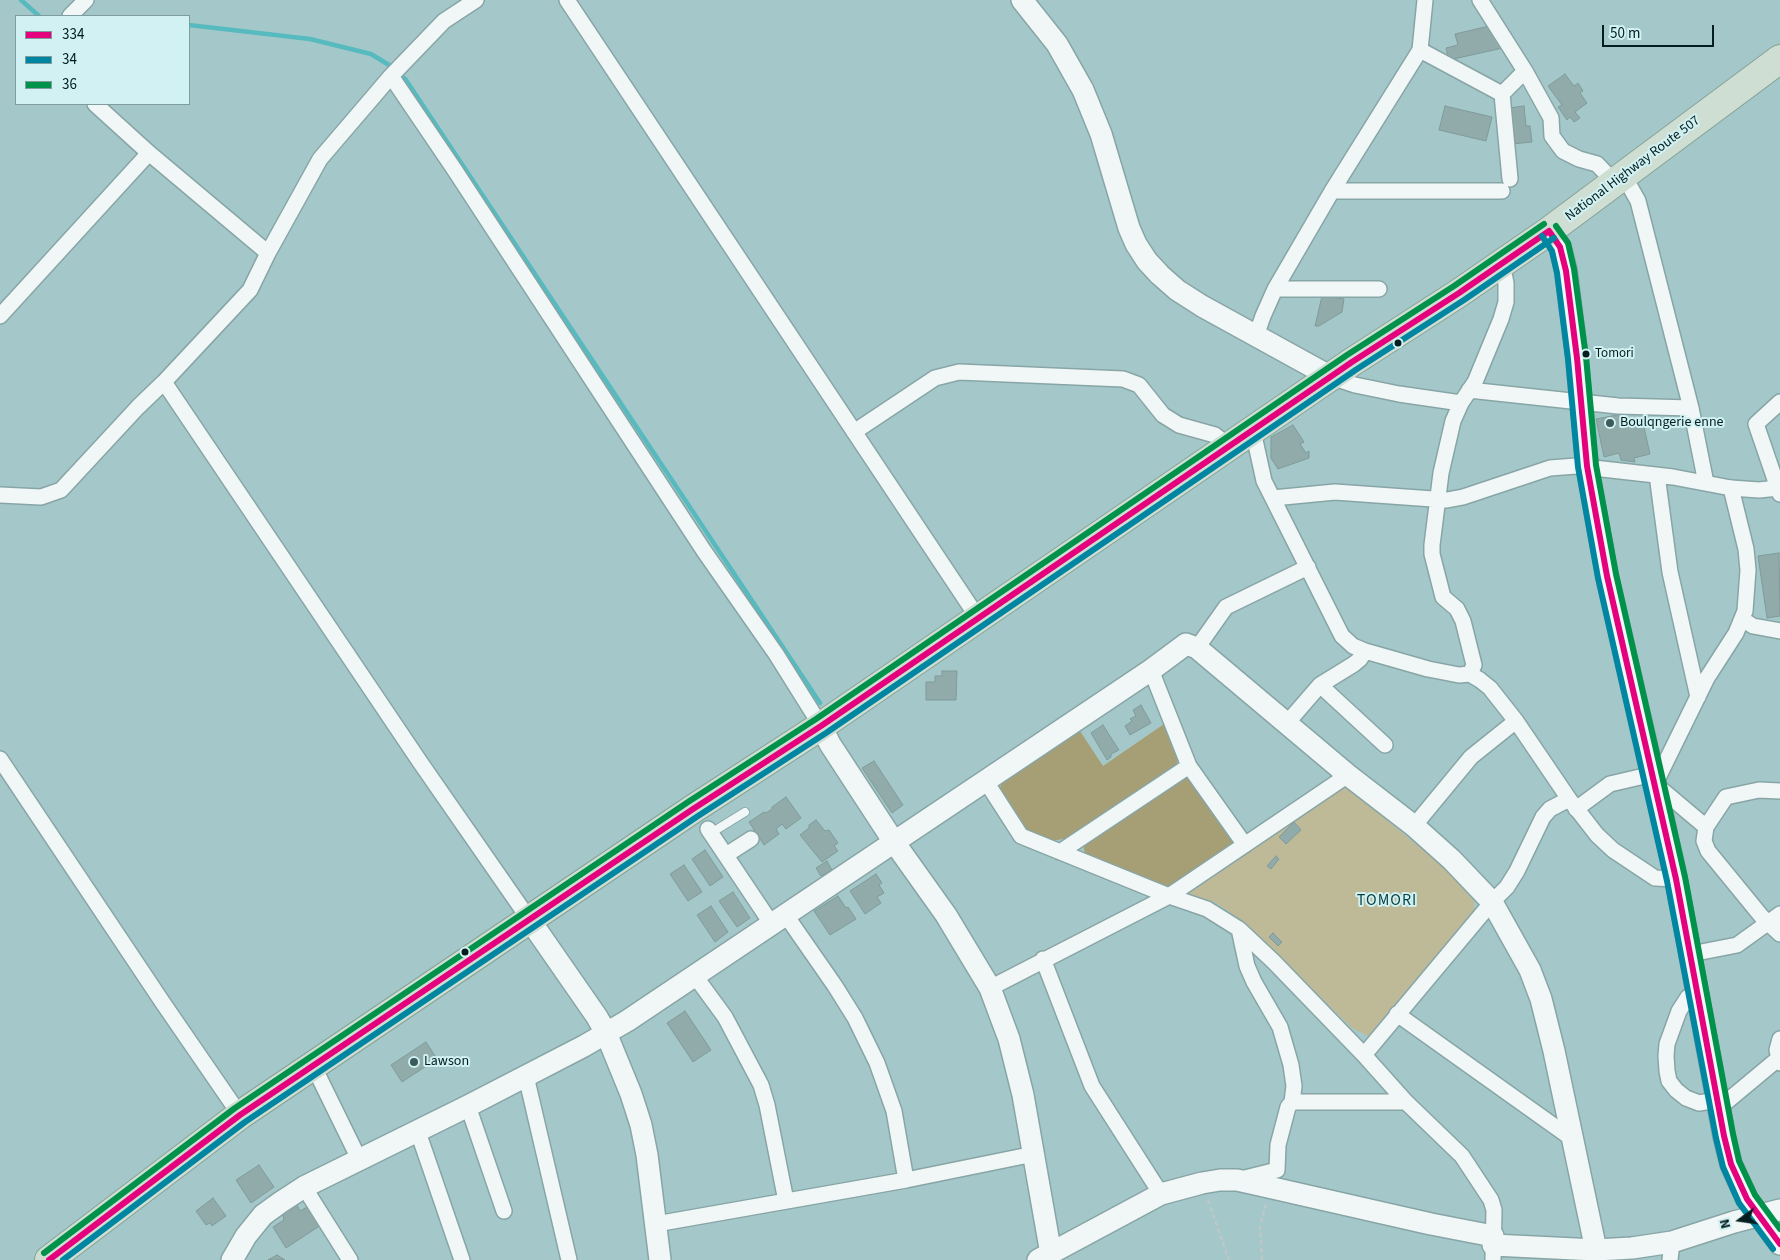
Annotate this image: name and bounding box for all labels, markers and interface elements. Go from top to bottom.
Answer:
legend [15,15,190,105]
scale bar [1605,15,1718,47]
text: 50 m [1610,23,1640,44]
text: 334 [62,24,84,45]
text: 34 [62,49,77,70]
text: 36 [62,74,77,95]
street label: National Highway Route 507 [1562,113,1704,225]
unlabelled marker [1393,338,1403,348]
place label: Tomori [1595,346,1634,362]
marker: Tomori [1581,349,1591,359]
place label: Boulqngerie enne [1620,415,1723,431]
marker: Boulqngerie enne [1604,417,1616,429]
district label: TOMORI [1356,891,1418,911]
unlabelled marker [460,947,470,957]
place label: Lawson [424,1054,469,1070]
marker: Lawson [408,1056,420,1068]
north arrow [1715,1195,1765,1245]
text: N [1715,1217,1736,1231]

